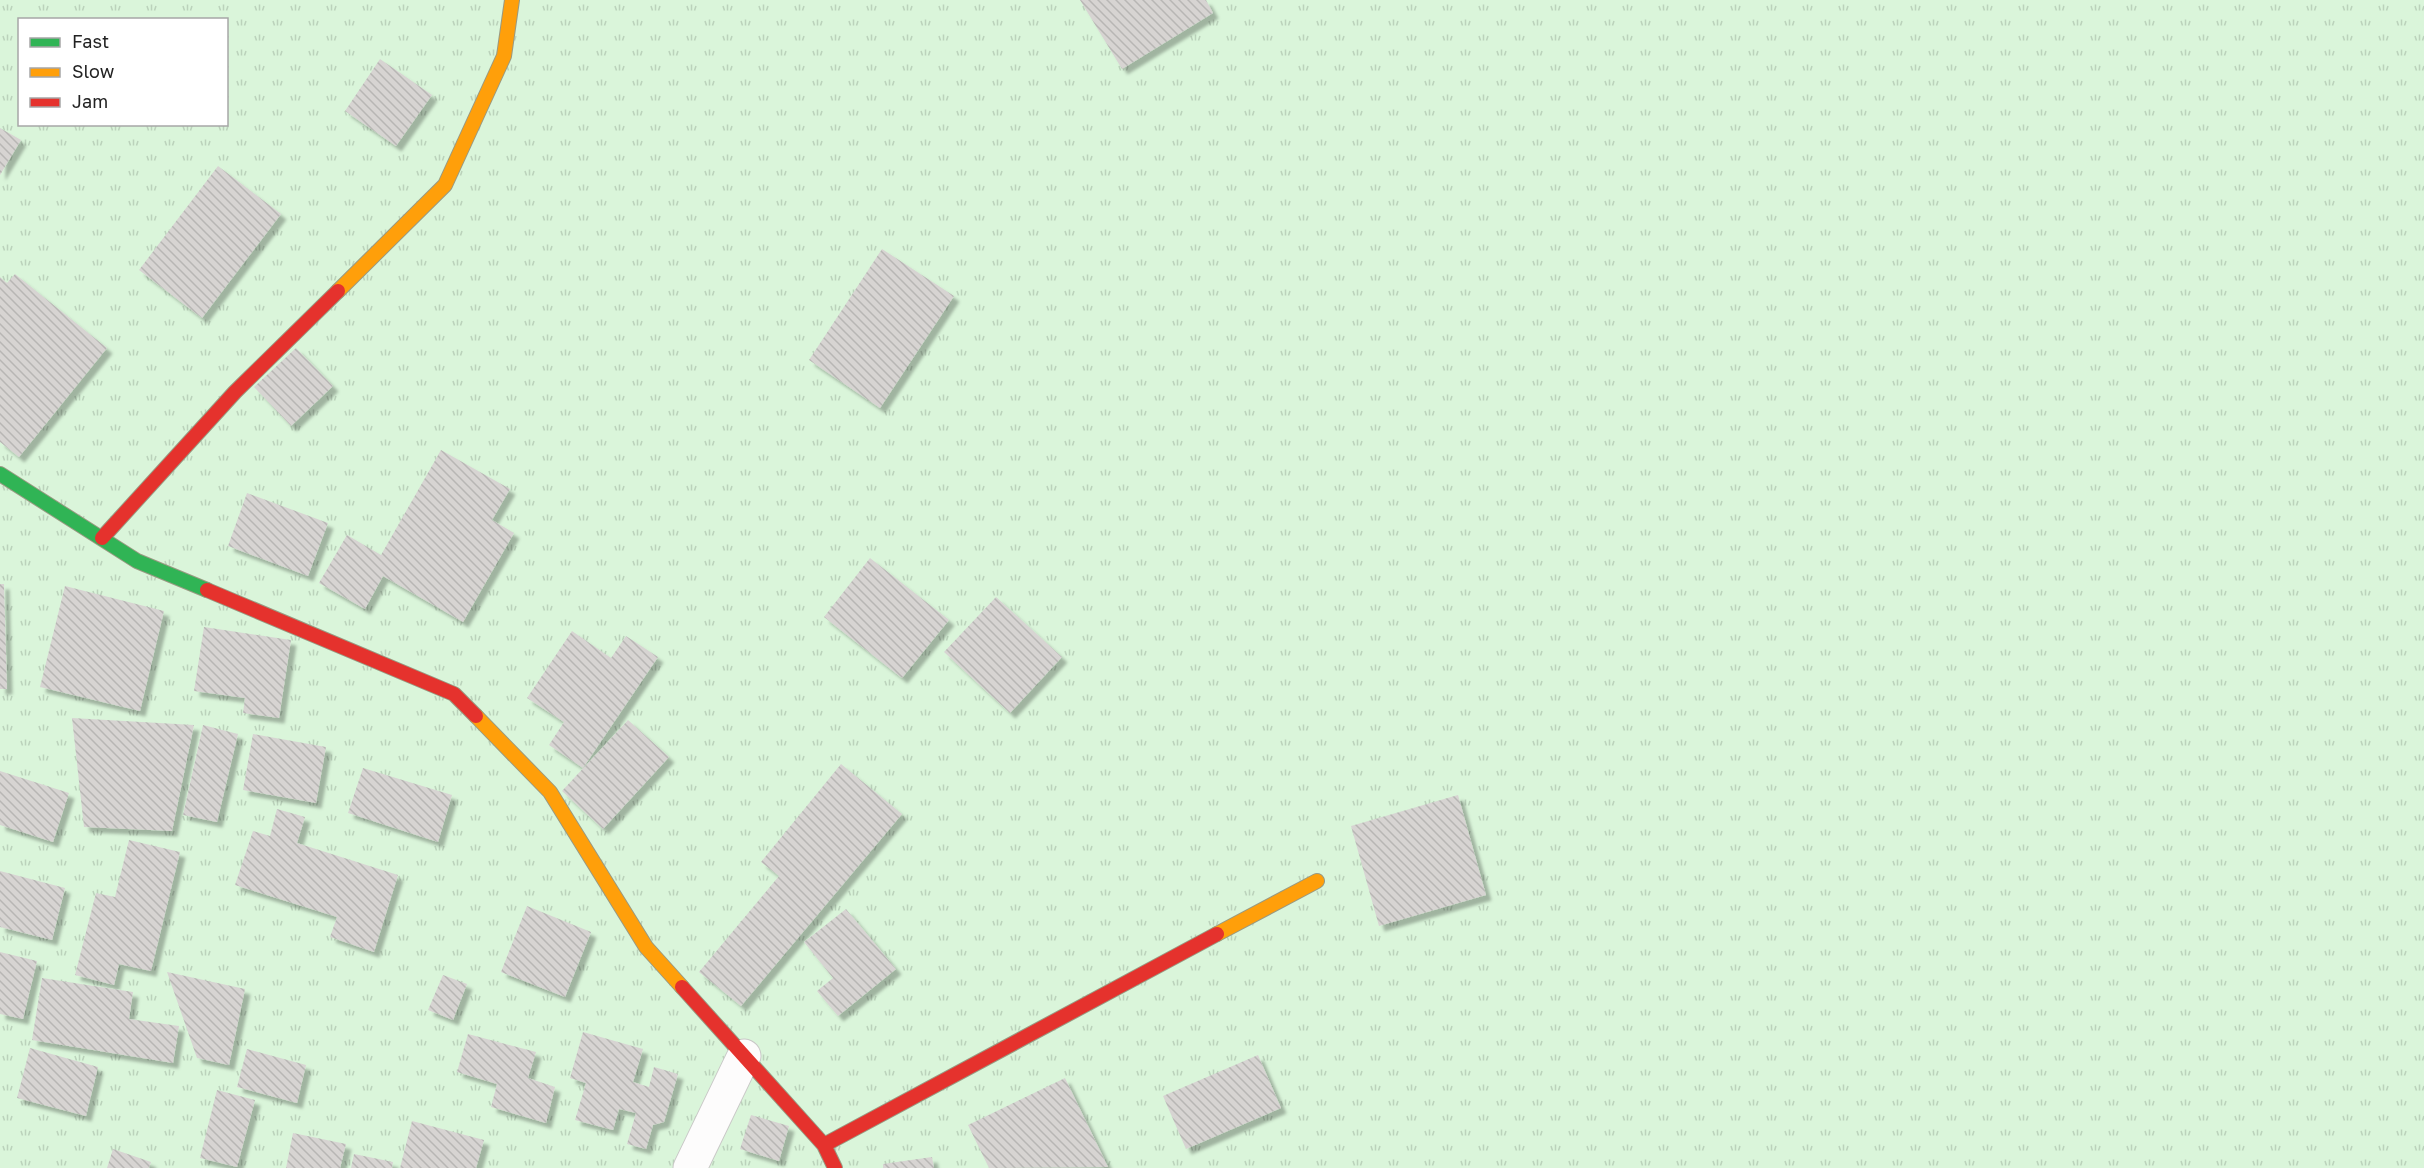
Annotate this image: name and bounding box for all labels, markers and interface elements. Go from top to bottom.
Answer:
legend [18,18,228,126]
text: Fast [72,30,109,52]
text: Slow [72,60,115,82]
text: Jam [72,90,108,112]

